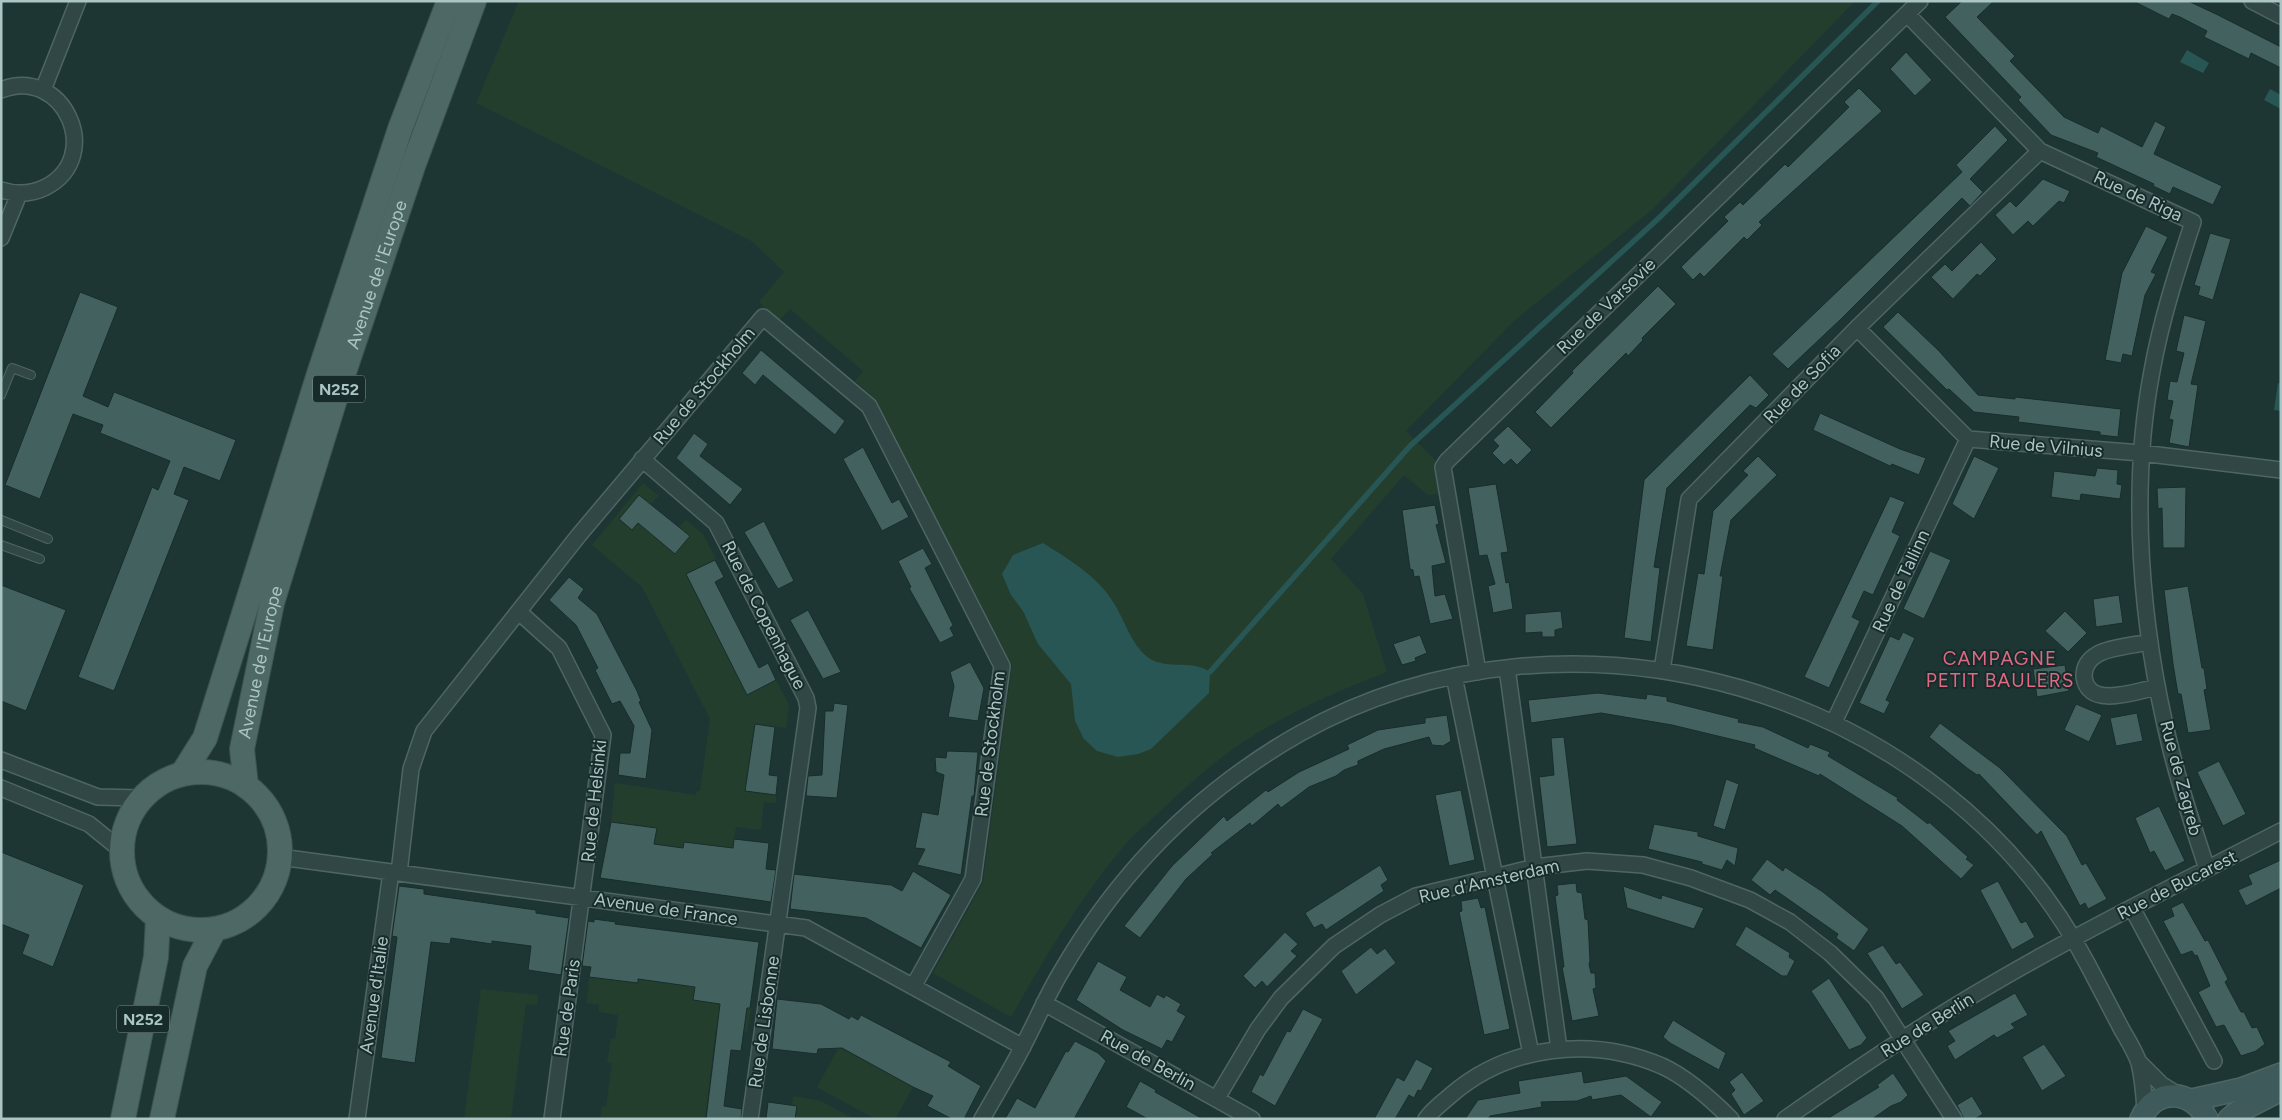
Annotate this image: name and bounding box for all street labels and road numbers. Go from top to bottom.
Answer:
street label: Rue de Riga [2090,166,2186,226]
street label: Avenue de l'Europe [342,197,412,352]
street label: Rue de Varsovie [1552,253,1660,359]
street label: Rue de Stockholm [648,323,760,449]
street label: Rue de Sofia [1759,340,1845,428]
road number: N252 [313,376,365,402]
street label: Rue de Vilnius [1988,430,2104,462]
street label: Rue de Tallinn [1868,526,1934,636]
street label: Rue de Copenhague [717,537,811,693]
street label: Avenue de l'Europe [233,583,288,740]
street label: Rue de Stockholm [970,670,1010,818]
street label: Rue de Zagreb [2155,718,2207,838]
street label: Rue de Helsinki [577,739,611,863]
street label: Rue de Bucarest [2113,845,2241,925]
street label: Rue d'Amsterdam [1417,854,1561,908]
street label: Avenue de France [593,888,739,930]
street label: Avenue d'Italie [355,935,393,1055]
street label: Rue de Lisbonne [744,954,784,1090]
street label: Rue de Paris [549,958,585,1058]
street label: Rue de Berlin [1876,988,1978,1062]
road number: N252 [117,1006,169,1032]
street label: Rue de Berlin [1097,1025,1199,1095]

